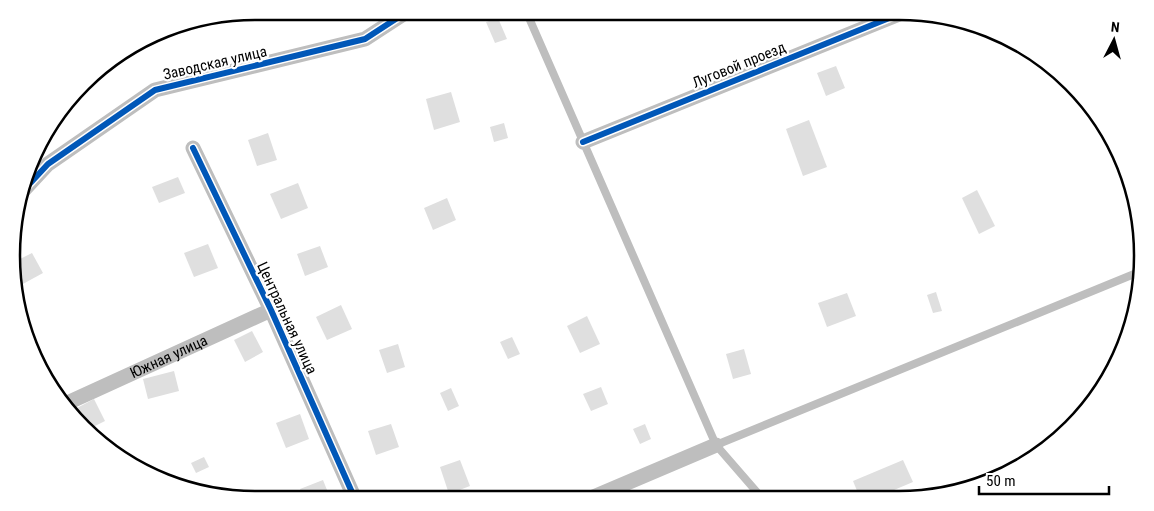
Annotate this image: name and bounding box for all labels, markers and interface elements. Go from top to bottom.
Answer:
north arrow [1089,15,1139,65]
text: N [1110,19,1120,35]
street label: Луговой проезд [690,38,788,92]
street label: Заводская улица [161,42,269,84]
street label: Центральная улица [253,259,321,377]
street label: Южная улица [127,331,210,382]
scale bar [979,464,1109,496]
text: 50 m [986,472,1016,490]

